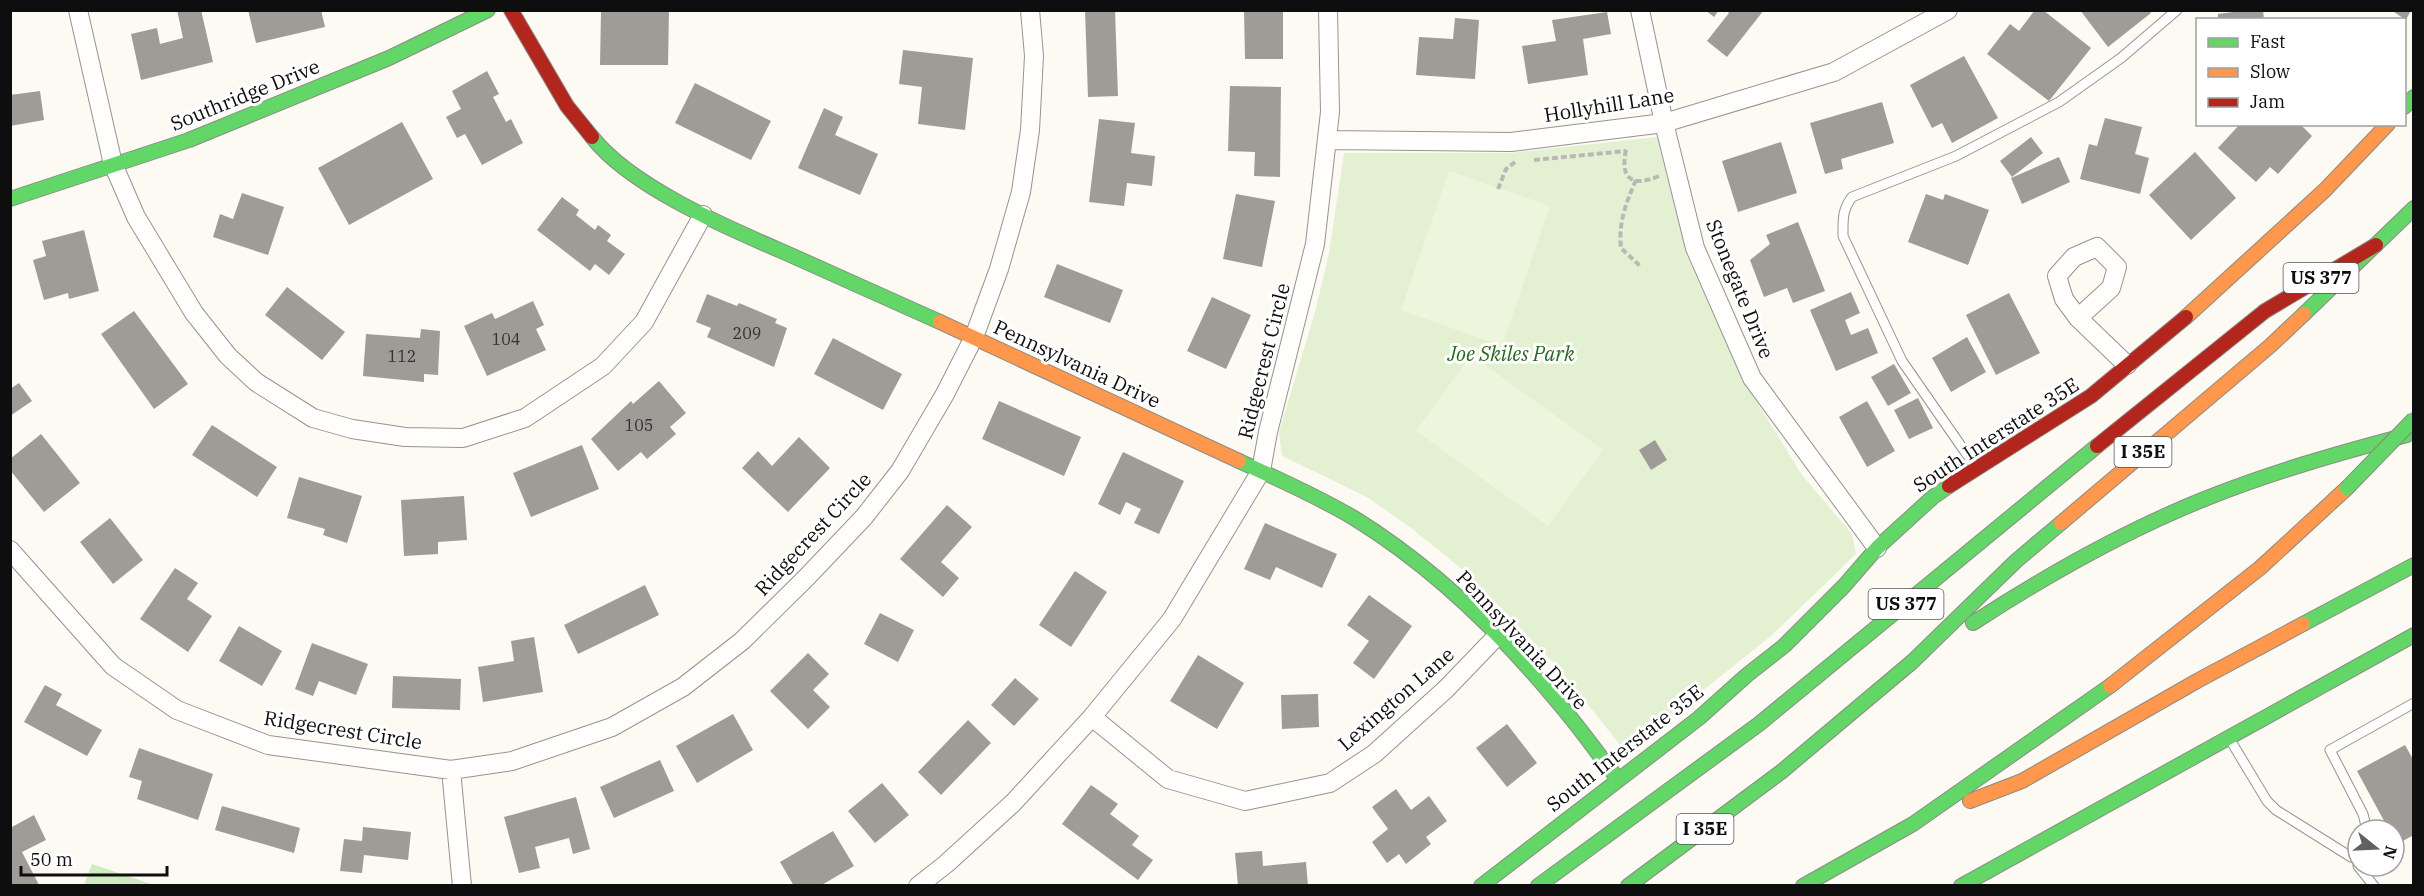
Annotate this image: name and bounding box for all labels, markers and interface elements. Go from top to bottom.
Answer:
legend [2196,18,2406,126]
text: Fast [2250,30,2285,53]
street label: Southridge Drive [166,52,324,137]
text: Slow [2250,60,2290,83]
street label: Hollyhill Lane [1542,81,1676,128]
text: Jam [2250,90,2285,113]
street label: Stonegate Drive [1700,215,1781,363]
road number: US 377 [2284,263,2358,293]
street label: Ridgecrest Circle [1231,280,1296,442]
street label: Pennsylvania Drive [989,313,1165,414]
house number: 209 [733,323,761,343]
house number: 104 [492,329,520,349]
park label: Joe Skiles Park [1446,340,1575,367]
house number: 112 [388,346,416,366]
street label: South Interstate 35E [1908,371,2084,498]
house number: 105 [625,415,653,435]
road number: I 35E [2114,437,2172,467]
street label: Ridgecrest Circle [748,466,877,601]
street label: Pennsylvania Drive [1451,564,1594,715]
road number: US 377 [1868,589,1944,619]
street label: Lexington Lane [1332,641,1459,757]
street label: South Interstate 35E [1540,678,1709,818]
street label: Ridgecrest Circle [262,704,424,755]
road number: I 35E [1676,814,1734,844]
north arrow [2346,818,2406,878]
scale bar [21,839,166,877]
text: N [2379,844,2402,862]
text: 50 m [30,848,73,871]

